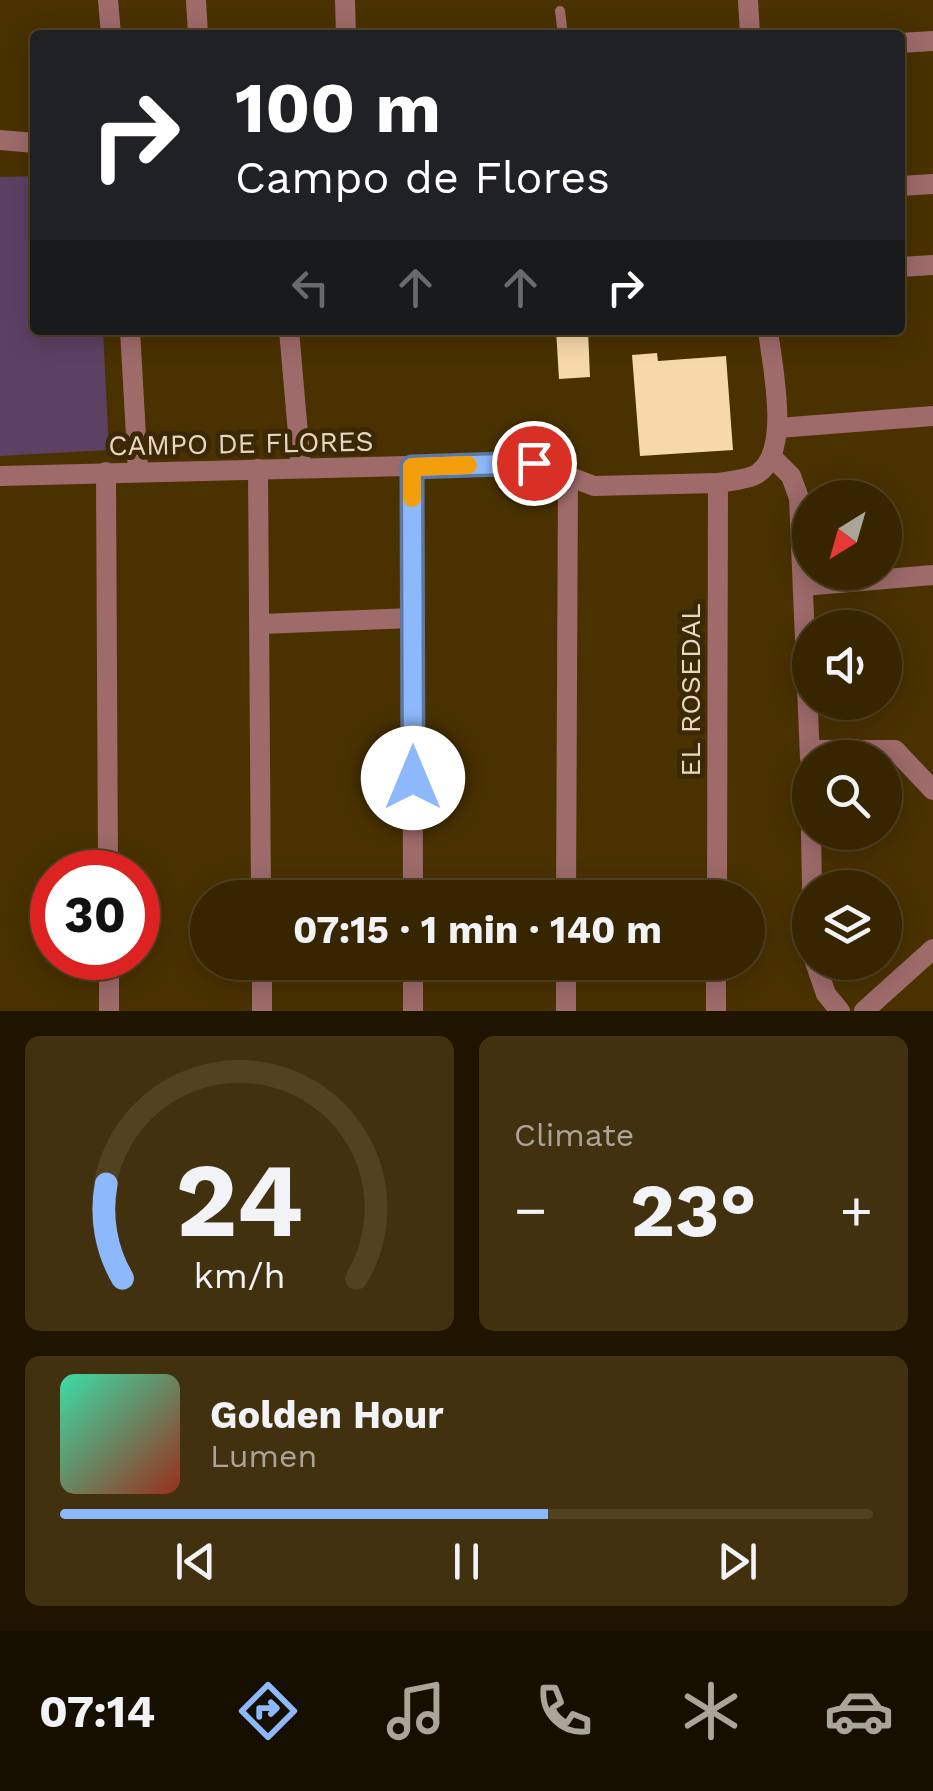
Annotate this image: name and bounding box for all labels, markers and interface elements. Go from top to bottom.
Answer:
text: 100 m [235,67,441,149]
icon: right [70,70,200,200]
text: Campo de Flores [235,151,610,204]
icon: left [283,260,338,315]
icon: ahead [388,260,443,315]
icon: ahead [493,260,548,315]
icon: right [598,260,653,315]
pin [492,421,577,506]
street label: CAMPO DE FLORES [108,425,374,462]
icon: arrive [507,436,562,491]
north arrow [792,480,902,590]
map controls [792,480,902,980]
street label: EL ROSEDAL [674,603,707,777]
button: sound [792,610,902,720]
position arrow [361,726,465,830]
button: search [792,740,902,850]
speed limit sign: 30 [30,850,160,980]
button: layers [792,870,902,980]
text: 07:15 · 1 min · 140 m [293,908,662,952]
text: Climate [514,1116,634,1154]
text: 24 [176,1139,303,1261]
text: 23° [630,1166,757,1254]
text: − [514,1178,547,1242]
text: + [840,1178,873,1242]
text: km/h [193,1255,286,1297]
text: Golden Hour [210,1393,444,1437]
text: Lumen [210,1437,317,1475]
icon: previous [168,1534,223,1589]
icon: pause [439,1534,494,1589]
icon: next [710,1534,765,1589]
icon: directions [233,1676,303,1746]
icon: music [381,1676,451,1746]
icon: phone [529,1676,599,1746]
icon: climate [676,1676,746,1746]
icon: car [824,1676,894,1746]
text: 07:14 [39,1685,155,1738]

